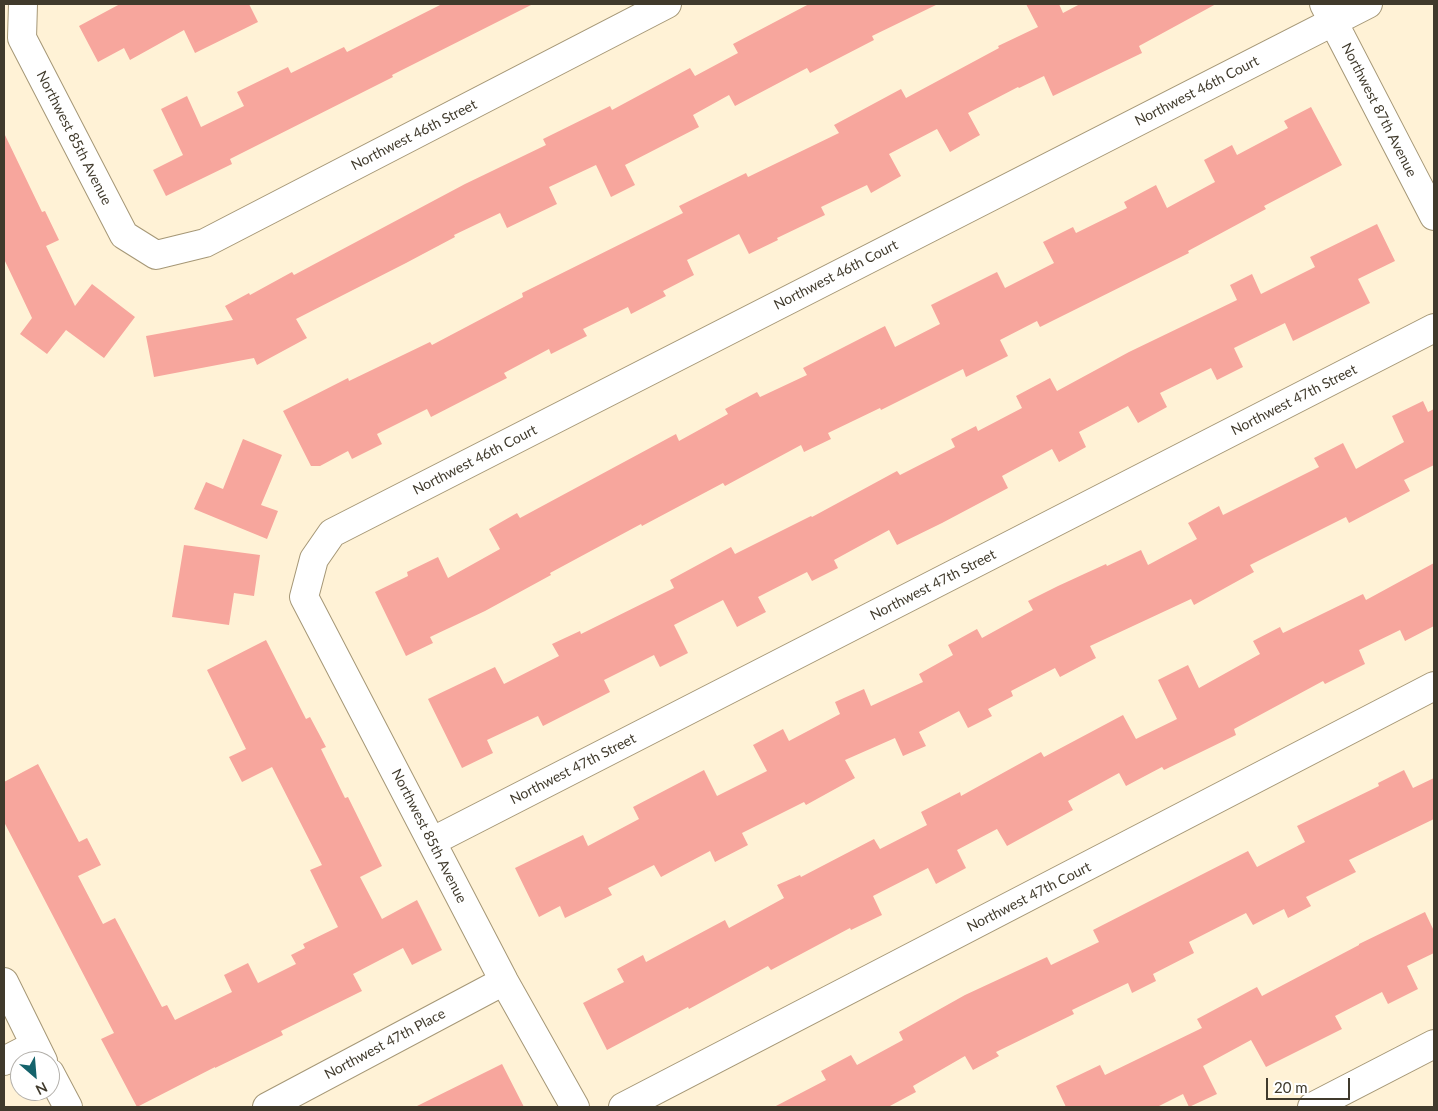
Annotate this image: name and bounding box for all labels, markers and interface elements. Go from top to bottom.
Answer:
street label: Northwest 87th Avenue [1338,40,1420,180]
street label: Northwest 46th Court [1132,52,1262,130]
street label: Northwest 85th Avenue [33,68,115,208]
street label: Northwest 46th Street [348,96,480,174]
street label: Northwest 46th Court [771,236,901,314]
street label: Northwest 47th Street [1228,361,1360,439]
street label: Northwest 46th Court [410,421,540,499]
street label: Northwest 47th Street [867,546,999,624]
street label: Northwest 47th Street [507,730,639,808]
street label: Northwest 85th Avenue [388,766,470,906]
street label: Northwest 47th Court [964,858,1094,936]
street label: Northwest 47th Place [322,1005,448,1083]
north arrow [10,1051,60,1101]
scale bar [1268,1068,1352,1100]
text: 20 m [1274,1078,1308,1096]
text: N [33,1079,50,1099]

